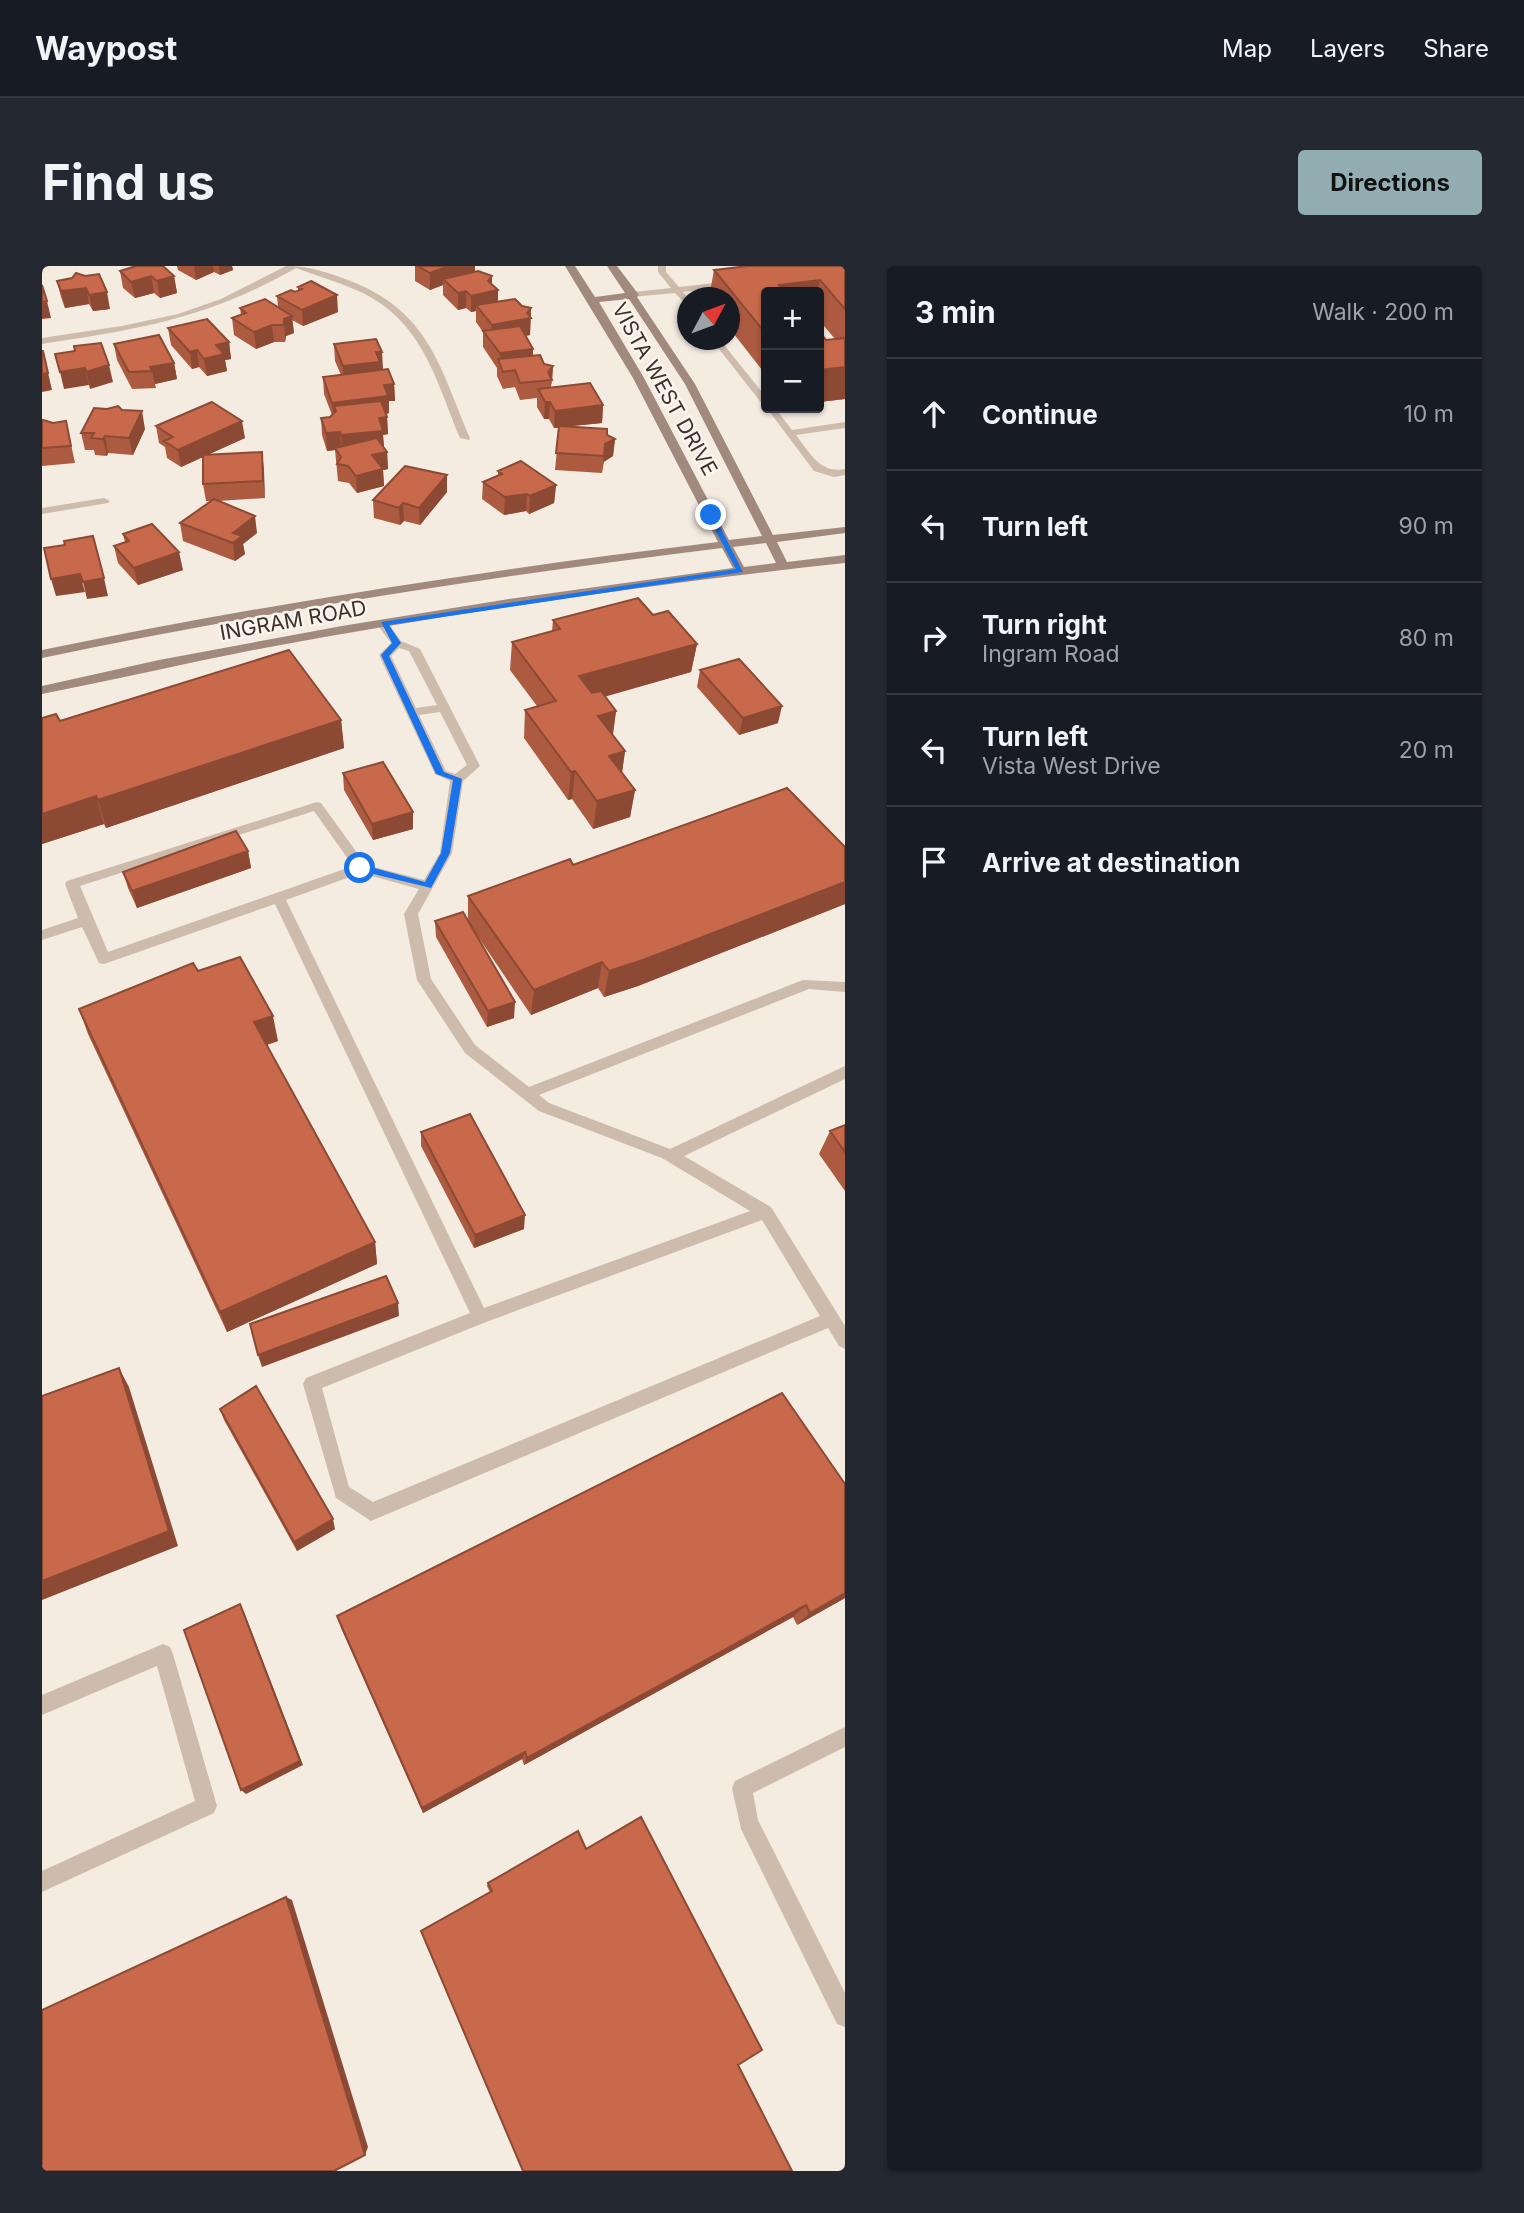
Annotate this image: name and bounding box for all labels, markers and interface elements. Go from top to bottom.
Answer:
text: Waypost [35,28,177,68]
text: Map [1222,34,1272,63]
text: Layers [1310,34,1385,63]
text: Share [1423,34,1489,63]
button: Directions [1298,150,1482,215]
text: Find us [42,153,215,212]
north arrow [677,287,740,350]
map controls [761,287,824,413]
button: + [761,287,824,350]
text: 3 min [915,294,996,330]
street label: VISTA WEST DRIVE [607,298,723,480]
text: Walk · 200 m [1312,298,1454,326]
button: − [761,350,824,413]
icon: ahead [915,395,953,433]
text: Continue [982,399,1098,430]
text: 10 m [1404,400,1454,428]
route end [695,499,726,530]
icon: left [915,507,953,545]
text: Turn left [982,511,1088,542]
text: 90 m [1399,512,1454,540]
street label: INGRAM ROAD [218,595,368,645]
text: Turn right [982,609,1107,640]
icon: right [915,619,953,657]
text: 80 m [1399,624,1454,652]
text: Ingram Road [982,640,1120,668]
text: Turn left [982,721,1088,752]
icon: left [915,731,953,769]
text: 20 m [1399,736,1454,764]
text: Vista West Drive [982,752,1161,780]
icon: arrive [915,843,953,881]
text: Arrive at destination [982,847,1241,878]
route start [344,852,375,883]

